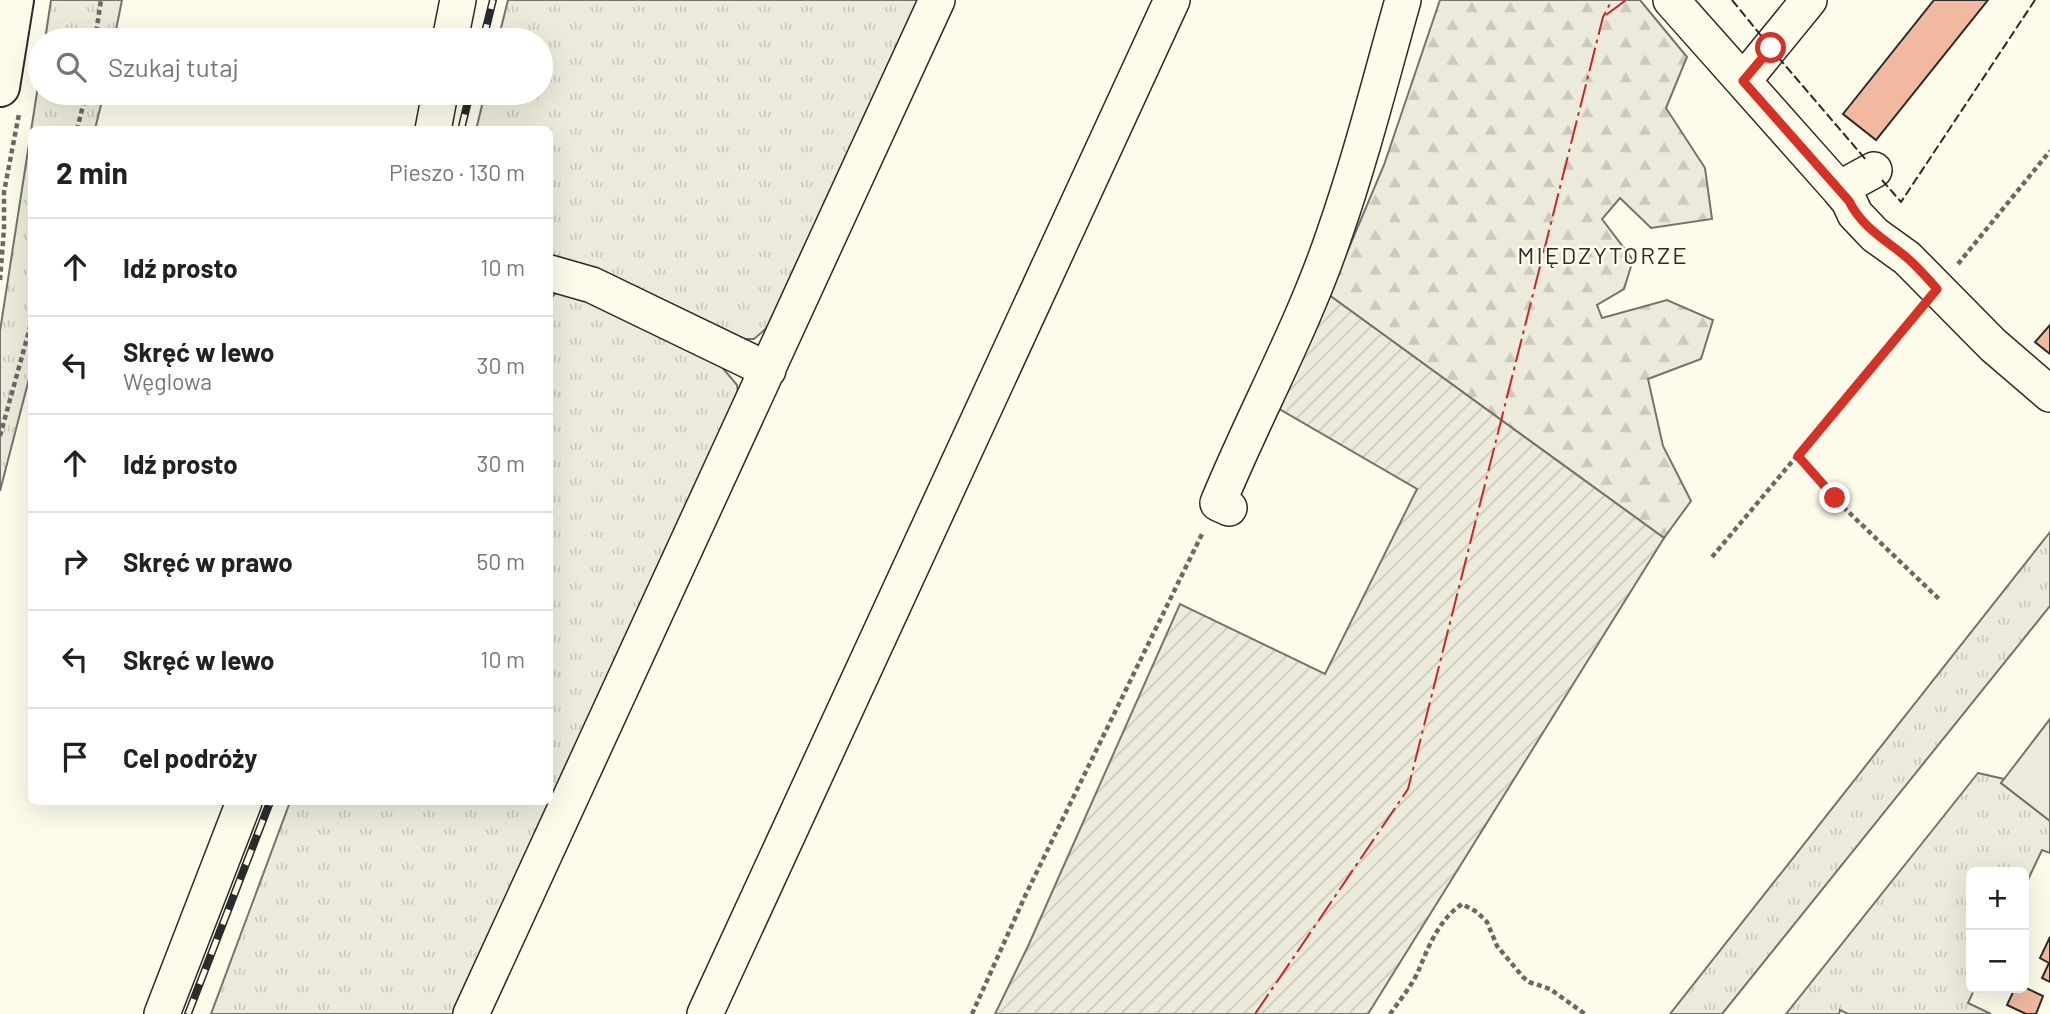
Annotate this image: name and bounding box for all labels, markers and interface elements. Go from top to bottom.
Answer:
search box [28,28,553,105]
route start [1755,32,1786,63]
icon: search [52,48,90,86]
text: Szukaj tutaj [108,51,239,82]
text: 2 min [56,154,128,190]
text: Pieszo · 130 m [389,158,525,186]
district label: MIĘDZYTORZE [1517,240,1689,269]
icon: ahead [56,248,94,286]
text: Idź prosto [123,252,238,283]
text: 10 m [480,253,525,281]
text: Skręć w lewo [123,336,275,367]
icon: left [56,346,94,384]
text: 30 m [477,351,525,379]
text: Węglowa [123,367,212,395]
icon: ahead [56,444,94,482]
text: Idź prosto [123,448,238,479]
text: 30 m [477,449,525,477]
route end [1819,482,1850,513]
icon: right [56,542,94,580]
text: Skręć w prawo [123,546,293,577]
text: 50 m [477,547,525,575]
icon: left [56,640,94,678]
text: Skręć w lewo [123,644,275,675]
text: 10 m [480,645,525,673]
icon: arrive [56,738,94,776]
text: Cel podróży [123,742,257,773]
map controls [1966,867,2029,993]
button: + [1966,867,2029,930]
button: − [1966,930,2029,993]

